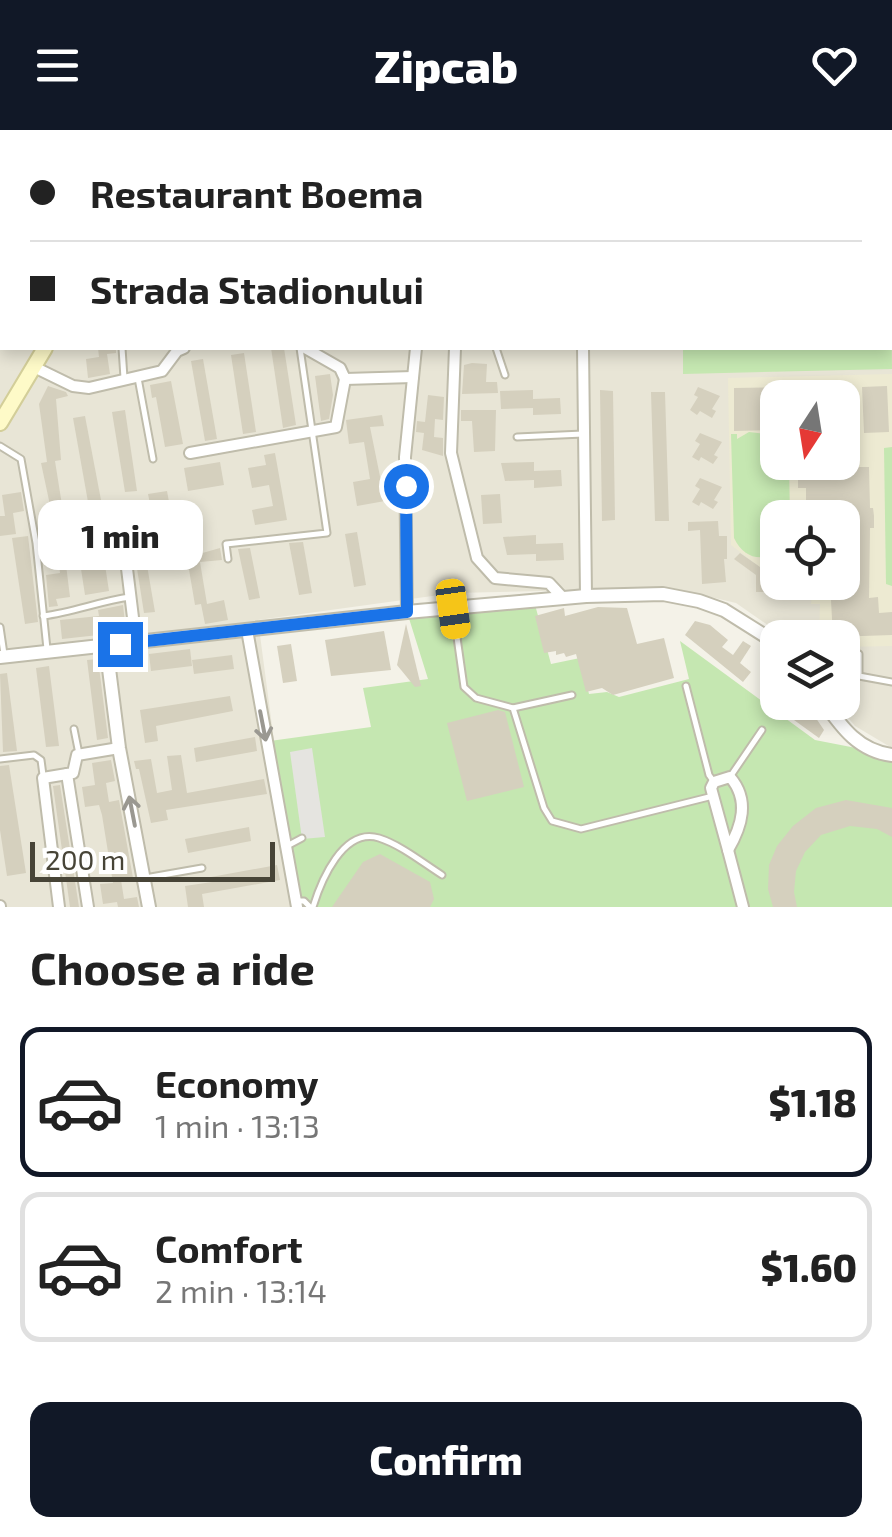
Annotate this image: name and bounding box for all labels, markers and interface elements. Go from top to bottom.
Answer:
icon: menu [30,38,85,93]
text: Zipcab [374,38,518,92]
icon: heart [807,38,862,93]
text: Restaurant Boema [90,170,423,216]
text: Strada Stadionului [90,266,424,312]
north arrow [760,380,860,480]
map controls [760,380,860,720]
route start [384,464,429,509]
callout: 1 min [38,499,202,569]
button: locate [760,500,860,600]
text: 1 min [81,516,160,554]
car [434,577,472,641]
button: layers [760,620,860,720]
route end [98,622,143,667]
one-way arrow [255,709,274,741]
one-way arrow [121,796,140,828]
scale bar [30,837,275,881]
text: 200 m [45,842,125,876]
text: Choose a ride [30,940,315,994]
icon: car [35,1057,125,1147]
text: Economy [155,1060,319,1106]
text: $1.18 [768,1079,857,1125]
text: 1 min · 13:13 [155,1106,320,1144]
icon: car [35,1222,125,1312]
text: Comfort [155,1225,303,1271]
text: $1.60 [761,1244,857,1290]
text: 2 min · 13:14 [155,1271,327,1309]
button: Confirm [30,1402,862,1517]

